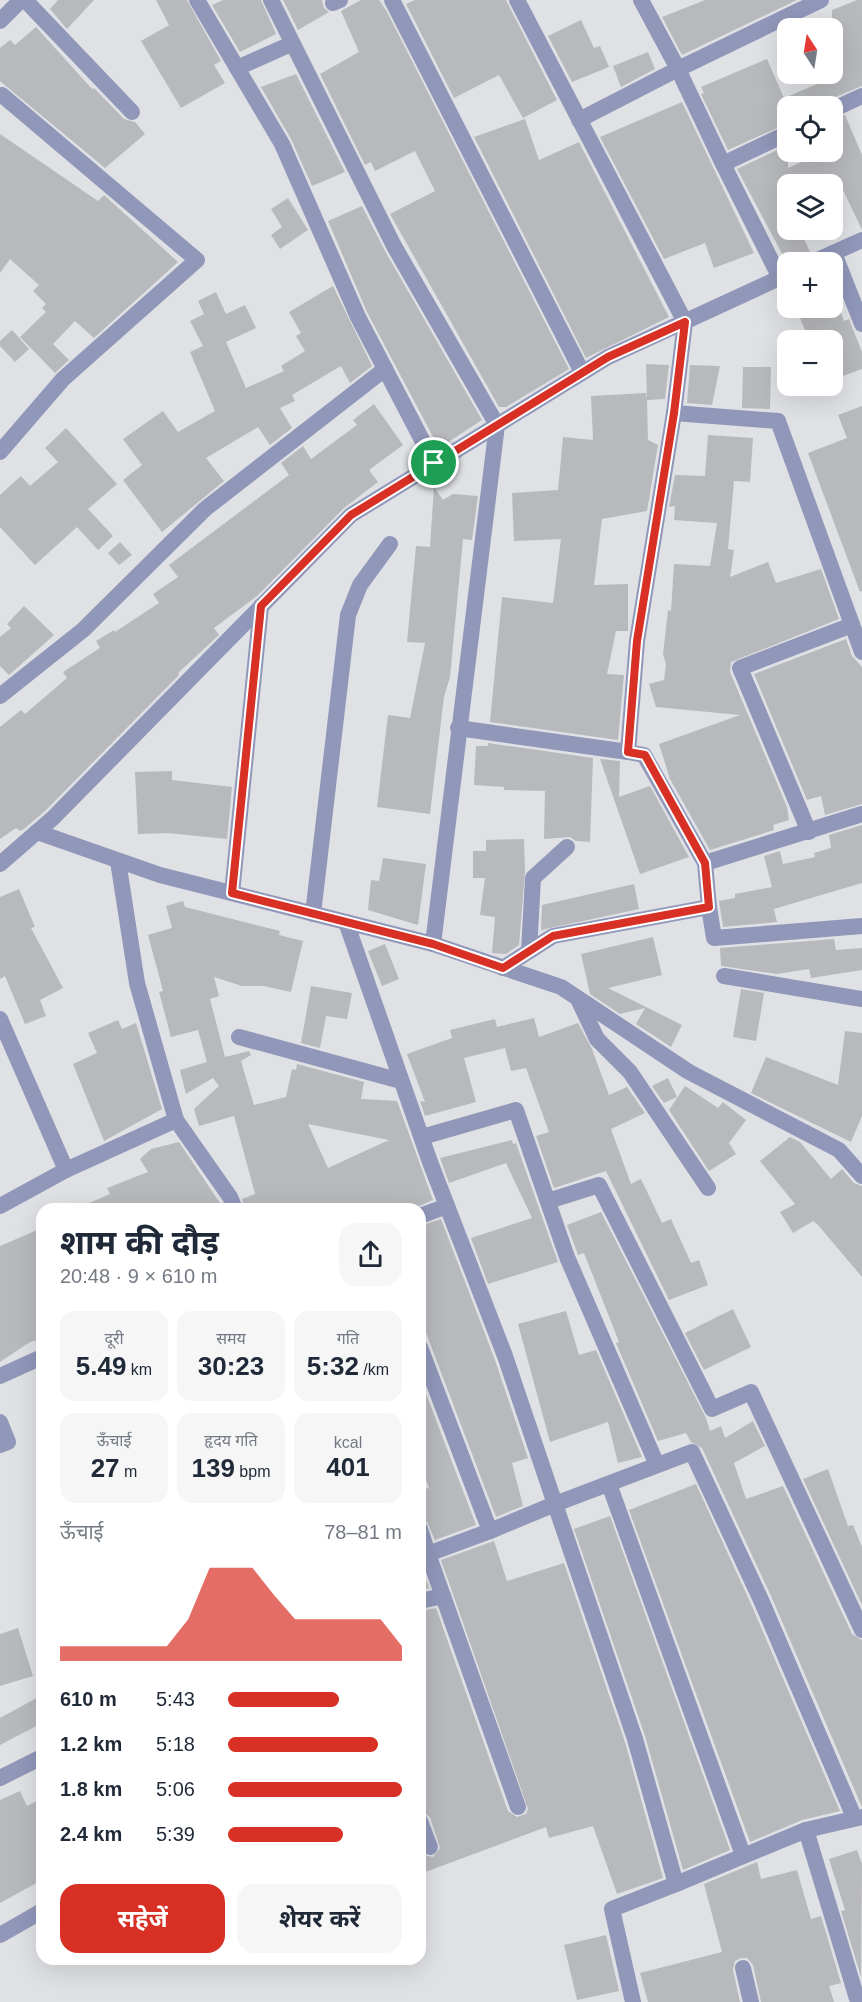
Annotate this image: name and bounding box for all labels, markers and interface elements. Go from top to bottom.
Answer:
north arrow [777,18,843,84]
map controls [777,18,843,396]
button: locate [777,96,843,162]
button: layers [777,174,843,240]
button: + [777,252,843,318]
button: − [777,330,843,396]
pin [408,437,459,488]
icon: arrive [417,446,450,479]
button: share [339,1223,402,1286]
text: शाम की दौड़ [60,1224,219,1261]
text: 20:48 · 9 × 610 m [60,1265,217,1287]
text: दूरी [104,1330,124,1347]
text: समय [216,1330,246,1347]
text: गति [337,1330,359,1347]
text: 5.49 [76,1351,126,1381]
text: 30:23 [198,1351,264,1381]
text: 5:32 [307,1351,359,1381]
text: km [126,1361,152,1378]
text: /km [359,1361,389,1378]
text: ऊँचाई [97,1432,131,1449]
text: हृदय गति [204,1432,258,1449]
text: kcal [334,1434,362,1451]
text: 401 [326,1452,370,1482]
text: 27 [91,1453,120,1483]
text: 139 [192,1453,235,1483]
text: m [120,1463,137,1480]
text: bpm [235,1463,270,1480]
text: ऊँचाई [60,1521,103,1543]
text: 78–81 m [324,1521,402,1543]
text: 610 m [60,1688,117,1710]
text: 5:43 [156,1688,195,1710]
text: 1.2 km [60,1733,122,1755]
text: 5:18 [156,1733,195,1755]
text: 1.8 km [60,1778,122,1800]
text: 5:06 [156,1778,195,1800]
text: 2.4 km [60,1823,122,1845]
text: 5:39 [156,1823,195,1845]
button: सहेजें [60,1884,225,1953]
button: शेयर करें [237,1884,402,1953]

